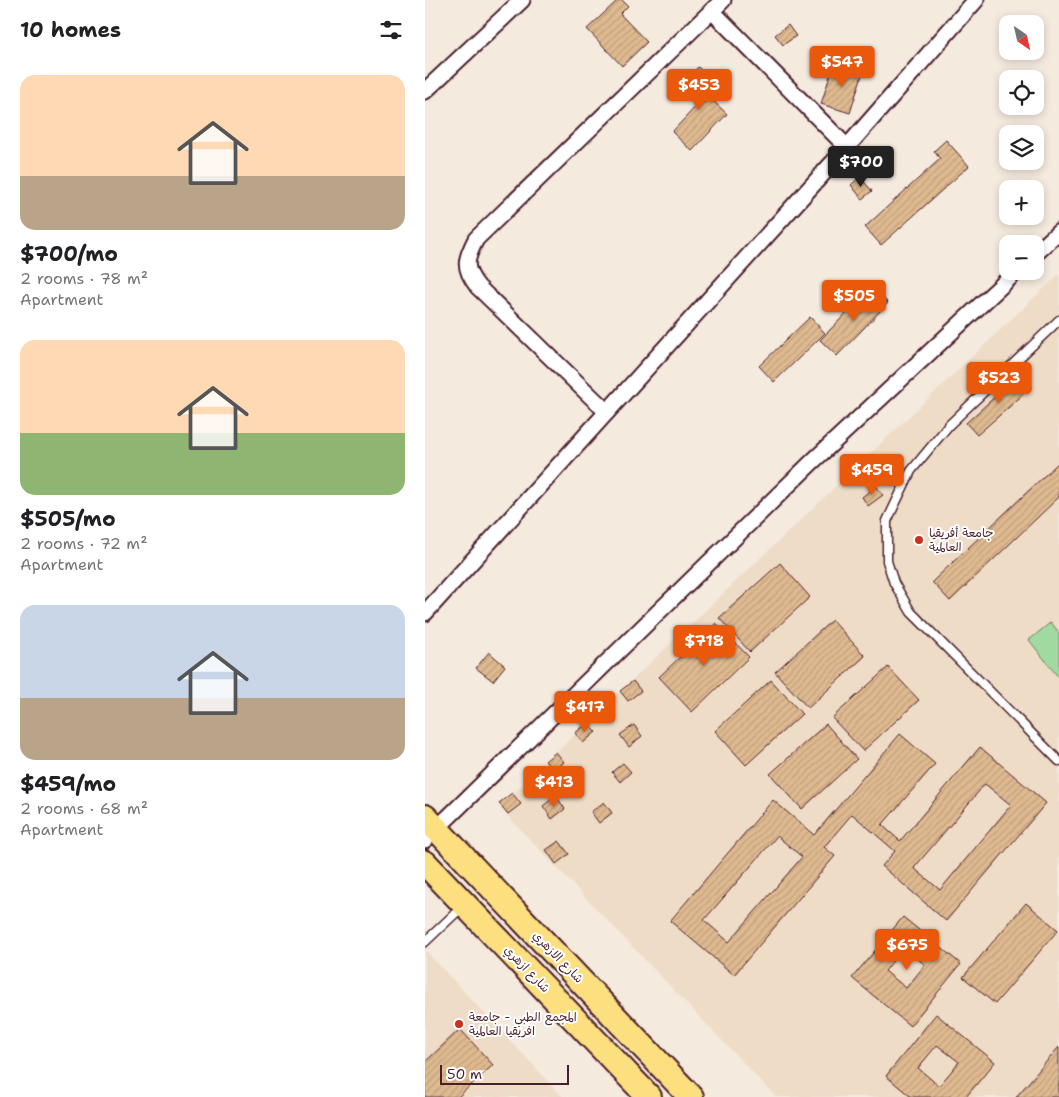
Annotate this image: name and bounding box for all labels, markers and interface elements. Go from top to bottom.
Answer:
north arrow [999,15,1044,60]
map controls [999,15,1044,280]
text: 10 homes [20,16,121,44]
icon: filters [377,16,405,44]
pin: $547 [812,46,872,88]
text: $547 [821,51,863,72]
pin: $453 [669,68,729,111]
button: locate [999,70,1044,115]
text: $453 [678,74,720,95]
icon: home [168,108,258,198]
button: layers [999,125,1044,170]
pin: $700 [831,146,891,188]
text: $700 [839,151,883,172]
button: + [999,180,1044,225]
button: − [999,235,1044,280]
text: $700/mo [20,240,118,268]
text: 2 rooms · 78 m² [20,268,148,289]
pin: $505 [824,280,884,322]
text: $505 [833,285,875,306]
text: Apartment [20,289,103,310]
pin: $523 [969,362,1029,404]
text: $523 [978,367,1020,388]
icon: home [168,373,258,463]
pin: $459 [842,454,902,496]
text: $459 [851,459,893,480]
text: $505/mo [20,505,116,533]
place label: جامعة أفريقيا العالمية [929,525,994,555]
text: 2 rooms · 72 m² [20,533,148,554]
marker: جامعة أفريقيا العالمية [913,534,925,546]
text: Apartment [20,554,103,575]
pin: $718 [674,624,734,667]
text: $718 [684,630,724,651]
icon: home [168,638,258,728]
pin: $417 [555,690,615,733]
text: $417 [565,696,605,717]
pin: $413 [524,766,584,808]
text: $459/mo [20,770,116,798]
text: $413 [534,771,574,792]
text: 2 rooms · 68 m² [20,798,148,819]
text: Apartment [20,819,103,840]
street label: شارع الازهري [528,928,587,987]
pin: $675 [877,928,937,971]
text: $675 [886,934,928,955]
street label: شارع ازهري [500,942,553,997]
place label: المجمع الطبي - جامعة افريقيا العالمية [469,1009,577,1039]
marker: المجمع الطبي - جامعة افريقيا العالمية [453,1018,465,1030]
scale bar [440,1062,569,1085]
text: 50 m [447,1065,482,1083]

